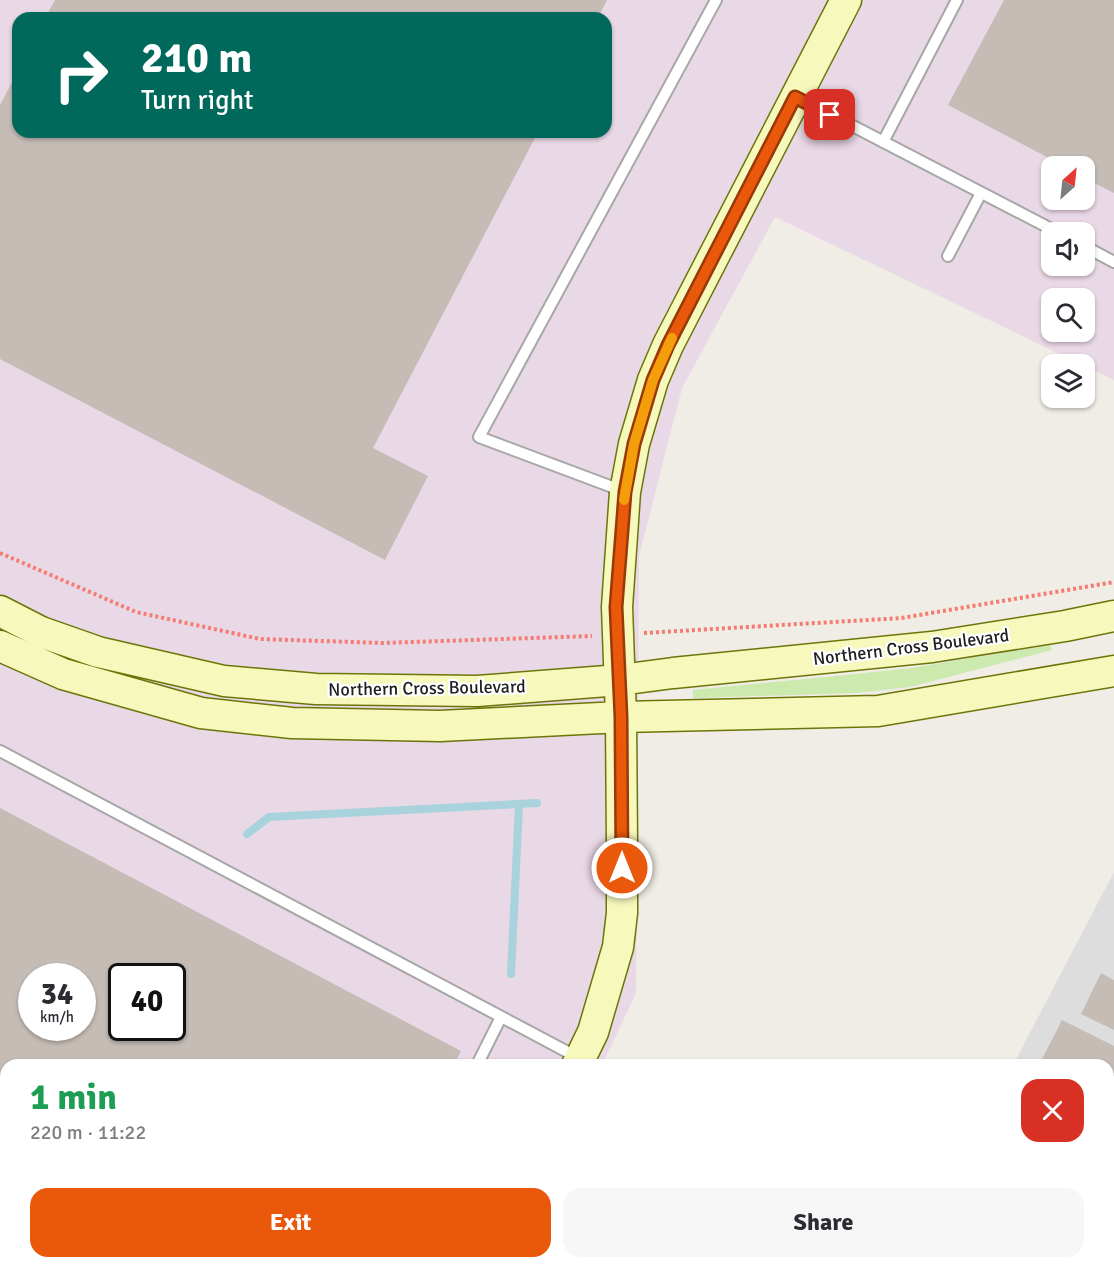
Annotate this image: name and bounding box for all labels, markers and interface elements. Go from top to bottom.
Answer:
text: 210 m [141,33,252,84]
icon: right [42,36,120,114]
text: Turn right [141,84,254,117]
pin [804,89,855,140]
icon: arrive [813,98,846,131]
north arrow [1041,156,1095,210]
map controls [1041,156,1095,408]
button: sound [1041,222,1095,276]
button: search [1041,288,1095,342]
button: layers [1041,354,1095,408]
street label: Northern Cross Boulevard [812,624,1010,670]
street label: Northern Cross Boulevard [328,675,526,701]
position arrow [590,836,654,900]
speed limit sign: 40 [108,963,186,1041]
text: 34 [41,976,73,1013]
text: km/h [40,1008,74,1026]
text: 1 min [30,1075,117,1120]
button: close [1021,1079,1084,1142]
text: 220 m · 11:22 [30,1120,146,1145]
button: Exit [30,1188,551,1257]
button: Share [563,1188,1084,1257]

